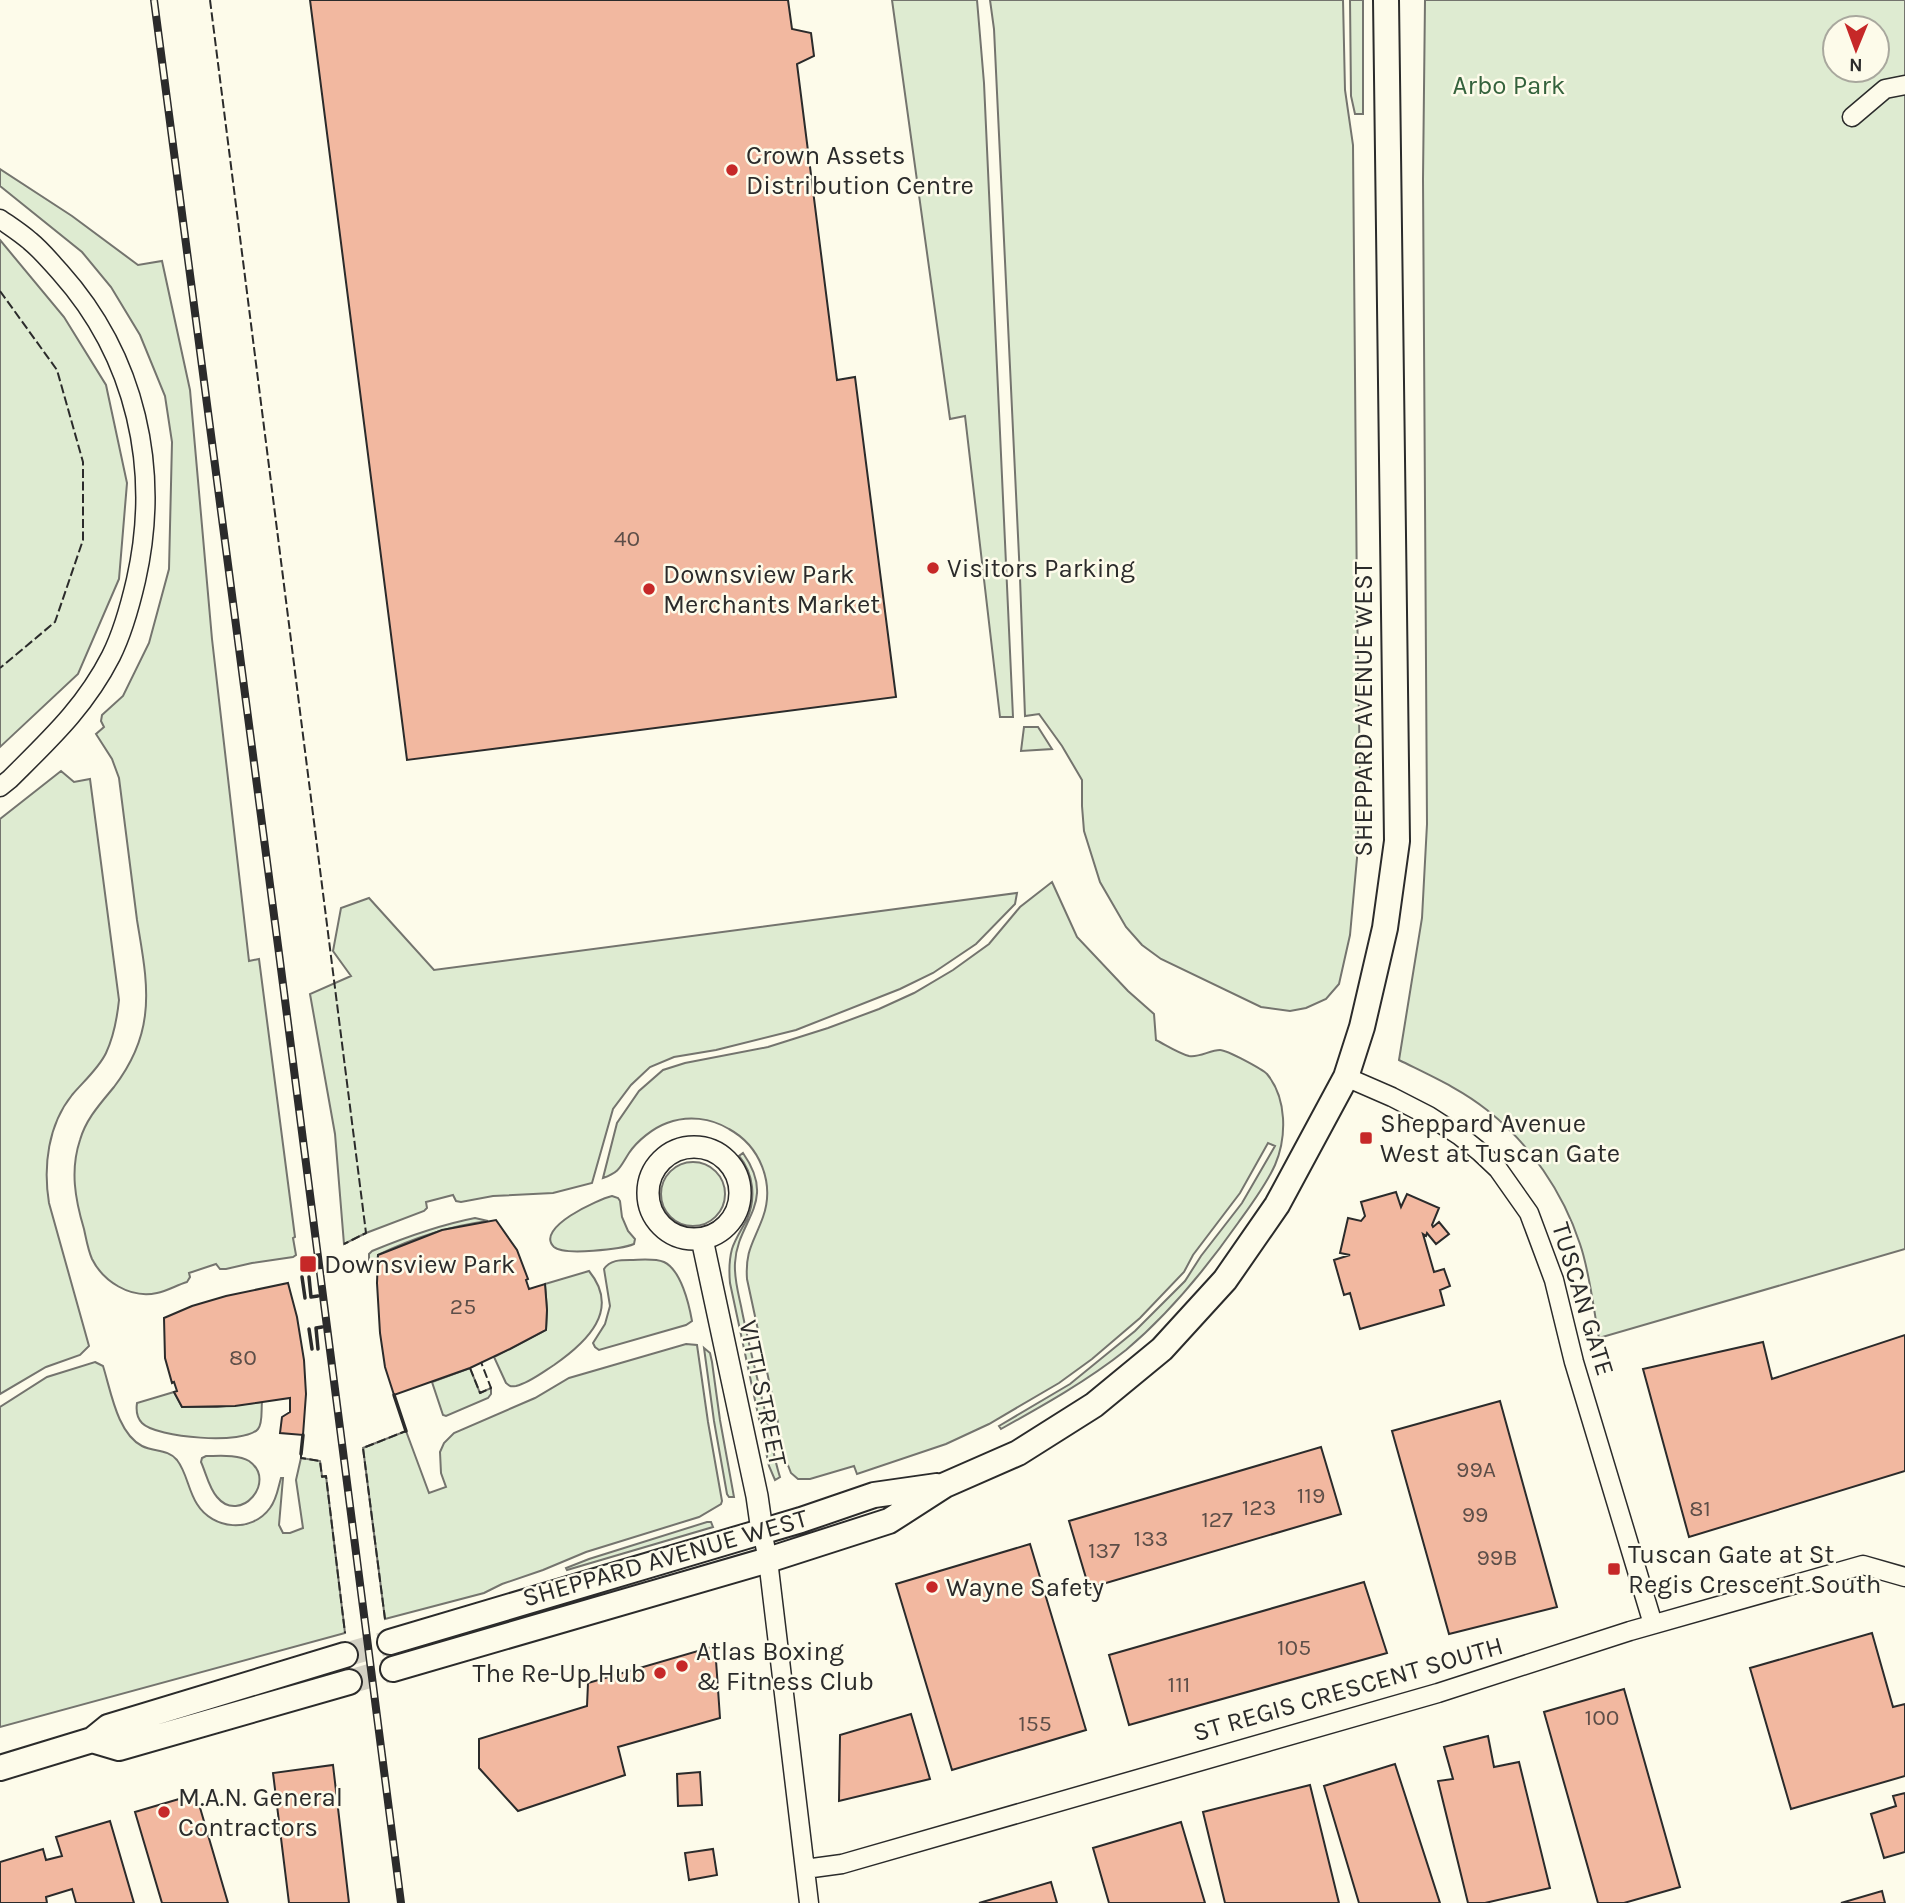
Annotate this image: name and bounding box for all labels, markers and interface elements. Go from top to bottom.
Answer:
north arrow [1821,14,1891,84]
text: N [1849,54,1863,76]
park label: Arbo Park [1453,70,1565,101]
place label: Crown Assets Distribution Centre [746,140,974,201]
marker: Crown Assets Distribution Centre [724,162,740,178]
house number: 40 [614,525,640,552]
place label: Visitors Parking [947,553,1135,584]
place label: Downsview Park Merchants Market [663,559,880,620]
marker: Visitors Parking [925,560,941,576]
street label: SHEPPARD AVENUE WEST [1348,561,1379,857]
marker: Downsview Park Merchants Market [641,581,657,597]
place label: Sheppard Avenue West at Tuscan Gate [1380,1108,1620,1169]
marker: Sheppard Avenue West at Tuscan Gate [1358,1130,1374,1146]
street label: TUSCAN GATE [1545,1219,1621,1379]
place label: Downsview Park [324,1249,516,1280]
marker: Downsview Park [298,1254,318,1274]
house number: 25 [450,1293,476,1320]
street label: VITTI STREET [732,1317,794,1469]
house number: 80 [229,1344,257,1371]
house number: 99A [1456,1456,1496,1483]
house number: 119 [1297,1482,1325,1509]
house number: 123 [1242,1494,1276,1521]
house number: 81 [1689,1495,1711,1522]
house number: 99 [1462,1501,1488,1528]
street label: SHEPPARD AVENUE WEST [519,1502,811,1614]
house number: 127 [1201,1506,1233,1533]
house number: 133 [1134,1525,1168,1552]
house number: 137 [1088,1537,1120,1564]
place label: Tuscan Gate at St Regis Crescent South [1628,1539,1881,1600]
house number: 99B [1477,1544,1517,1571]
marker: Tuscan Gate at St Regis Crescent South [1606,1561,1622,1577]
place label: Wayne Safety [946,1572,1104,1603]
marker: Wayne Safety [924,1579,940,1595]
street label: ST REGIS CRESCENT SOUTH [1189,1630,1507,1748]
house number: 105 [1277,1634,1311,1661]
place label: Atlas Boxing & Fitness Club [696,1636,874,1697]
place label: The Re-Up Hub [473,1658,646,1689]
marker: Atlas Boxing & Fitness Club [674,1658,690,1674]
marker: The Re-Up Hub [652,1665,668,1681]
house number: 111 [1168,1671,1190,1698]
house number: 100 [1585,1704,1619,1731]
house number: 155 [1018,1710,1052,1737]
place label: M.A.N. General Contractors [178,1782,343,1843]
marker: M.A.N. General Contractors [156,1804,172,1820]

